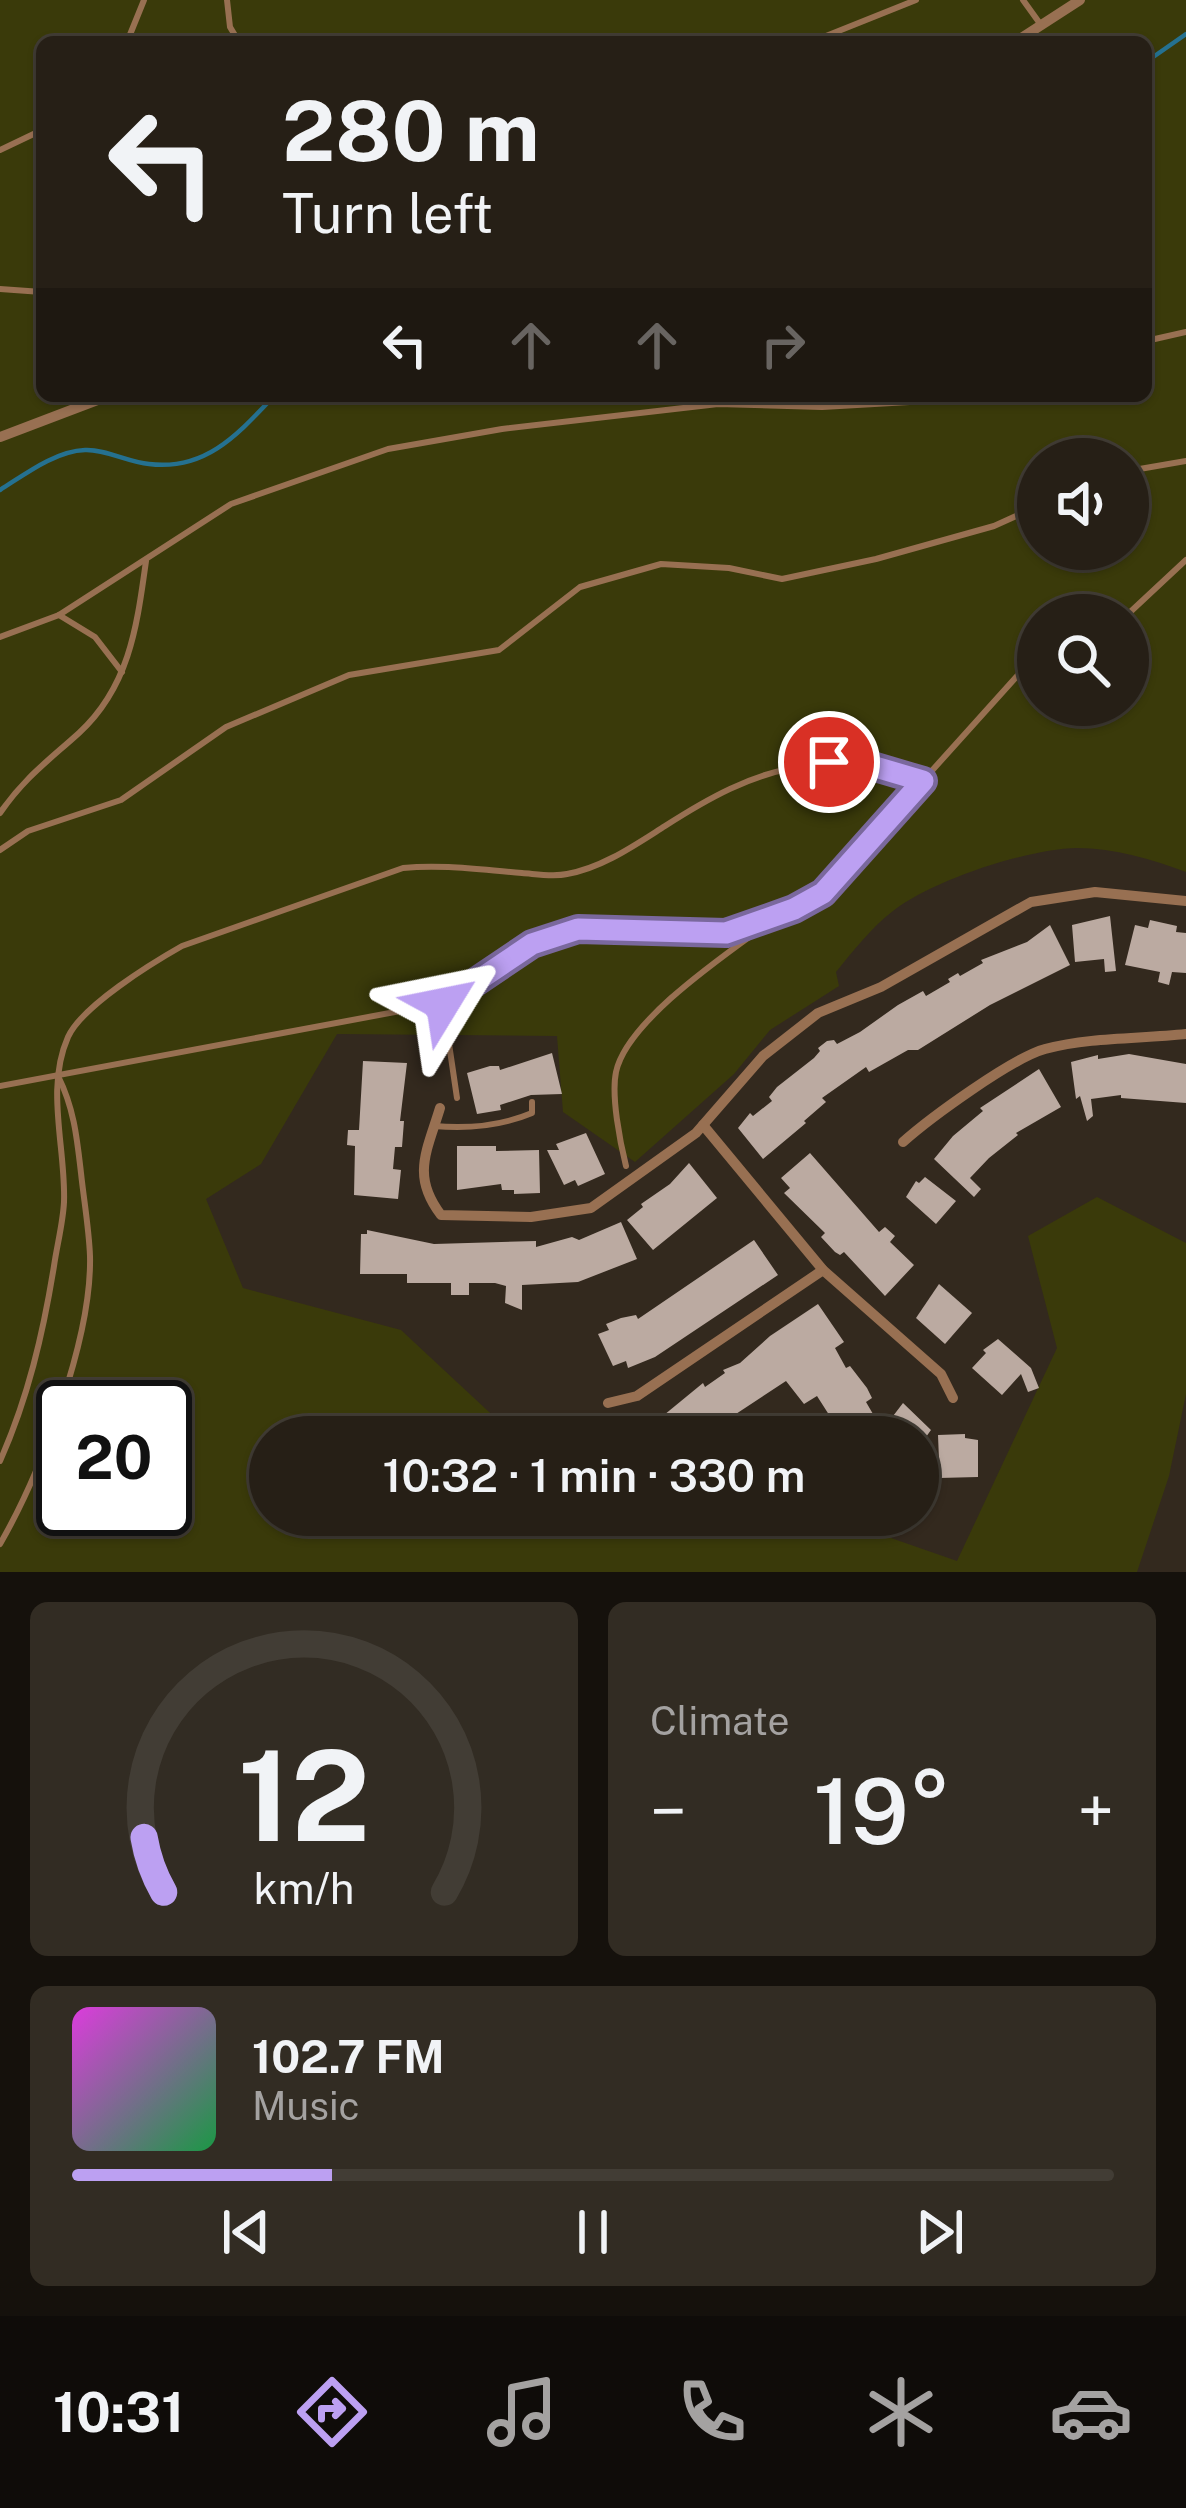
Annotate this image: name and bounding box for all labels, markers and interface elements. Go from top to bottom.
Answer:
text: 280 m [282,81,540,180]
icon: left [84,84,240,240]
text: Turn left [282,182,493,245]
icon: left [372,312,438,378]
icon: ahead [498,312,564,378]
icon: ahead [624,312,690,378]
icon: right [750,312,816,378]
map controls [1017,438,1149,726]
button: sound [1017,438,1149,570]
button: search [1017,594,1149,726]
pin [778,711,880,813]
icon: arrive [796,729,862,795]
position arrow [380,941,506,1067]
speed limit sign: 20 [36,1380,192,1536]
text: 10:32 · 1 min · 330 m [383,1449,805,1502]
text: Climate [650,1698,790,1744]
text: 12 [238,1722,370,1869]
text: 19° [813,1758,951,1864]
text: − [650,1772,687,1850]
text: + [1077,1772,1114,1850]
text: km/h [254,1863,354,1914]
text: 102.7 FM [252,2030,445,2083]
text: Music [252,2083,360,2129]
icon: previous [213,2199,279,2265]
icon: pause [560,2199,626,2265]
icon: next [907,2199,973,2265]
icon: directions [290,2370,374,2454]
icon: music [480,2370,564,2454]
icon: phone [670,2370,754,2454]
icon: climate [859,2370,943,2454]
icon: car [1049,2370,1133,2454]
text: 10:31 [53,2381,184,2444]

